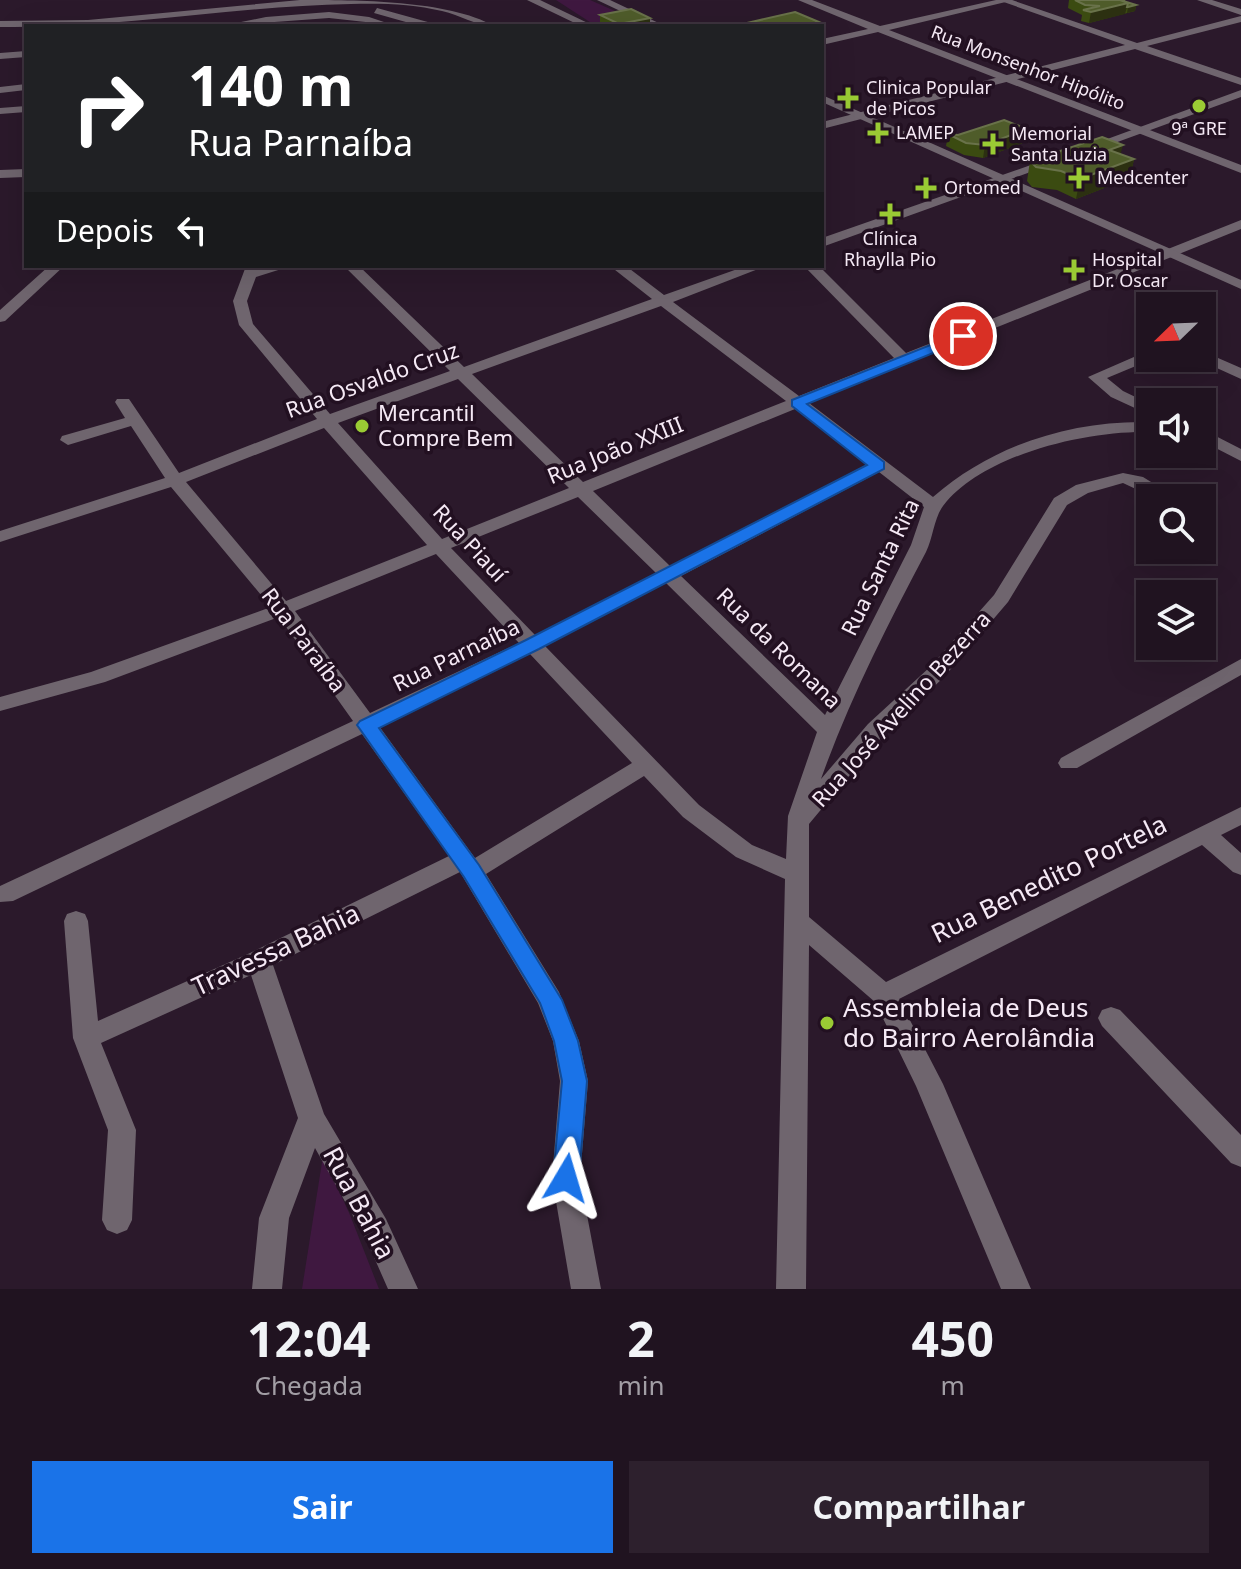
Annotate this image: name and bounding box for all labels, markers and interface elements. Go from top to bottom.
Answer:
street label: Rua Monsenhor Hipólito [928,19,1129,115]
text: 140 m [188,46,353,122]
icon: right [56,56,160,160]
place label: Clinica Popular de Picos [866,75,993,120]
marker: Clinica Popular de Picos [837,87,859,109]
marker: 9ª GRE [1190,97,1208,115]
place label: 9ª GRE [1171,116,1227,140]
text: Rua Parnaíba [188,118,413,167]
place label: LAMEP [896,120,954,144]
place label: Memorial Santa Luzia [1011,121,1107,166]
marker: LAMEP [867,122,889,144]
marker: Memorial Santa Luzia [982,133,1004,155]
place label: Medcenter [1097,165,1189,189]
marker: Medcenter [1068,167,1090,189]
place label: Ortomed [944,175,1021,199]
marker: Ortomed [915,177,937,199]
marker: Clínica Rhaylla Pio [879,203,901,225]
icon: left [170,208,214,252]
text: Depois [56,210,154,251]
place label: Clínica Rhaylla Pio [844,226,936,271]
place label: Hospital Dr. Oscar [1092,247,1169,292]
marker: Hospital Dr. Oscar [1063,259,1085,281]
north arrow [1136,292,1216,372]
map controls [1136,292,1216,660]
pin [929,302,997,370]
icon: arrive [941,314,985,358]
street label: Rua Osvaldo Cruz [281,334,462,424]
button: sound [1136,388,1216,468]
place label: Mercantil Compre Bem [378,397,513,452]
street label: Rua João XXIII [542,408,687,490]
marker: Mercantil Compre Bem [353,417,371,435]
button: search [1136,484,1216,564]
street label: Rua Santa Rita [833,493,925,640]
street label: Rua Piauí [427,497,515,589]
street label: Rua da Romana [711,580,849,715]
button: layers [1136,580,1216,660]
street label: Rua Paraíba [256,581,354,698]
street label: Rua José Avelino Bezerra [804,604,996,813]
street label: Rua Parnaíba [387,610,524,698]
street label: Rua Benedito Portela [925,805,1172,951]
street label: Travessa Bahia [186,895,365,1004]
place label: Assembleia de Deus do Bairro Aerolândia [843,989,1095,1055]
marker: Assembleia de Deus do Bairro Aerolândia [818,1014,836,1032]
position arrow [524,1136,608,1220]
street label: Rua Bahia [315,1140,405,1265]
text: 12:04 [247,1306,370,1371]
text: 2 [627,1306,655,1371]
text: 450 [912,1306,994,1371]
text: Chegada [255,1367,363,1403]
text: min [617,1367,665,1403]
text: m [941,1367,965,1403]
button: Sair [32,1461,613,1553]
button: Compartilhar [629,1461,1209,1553]

